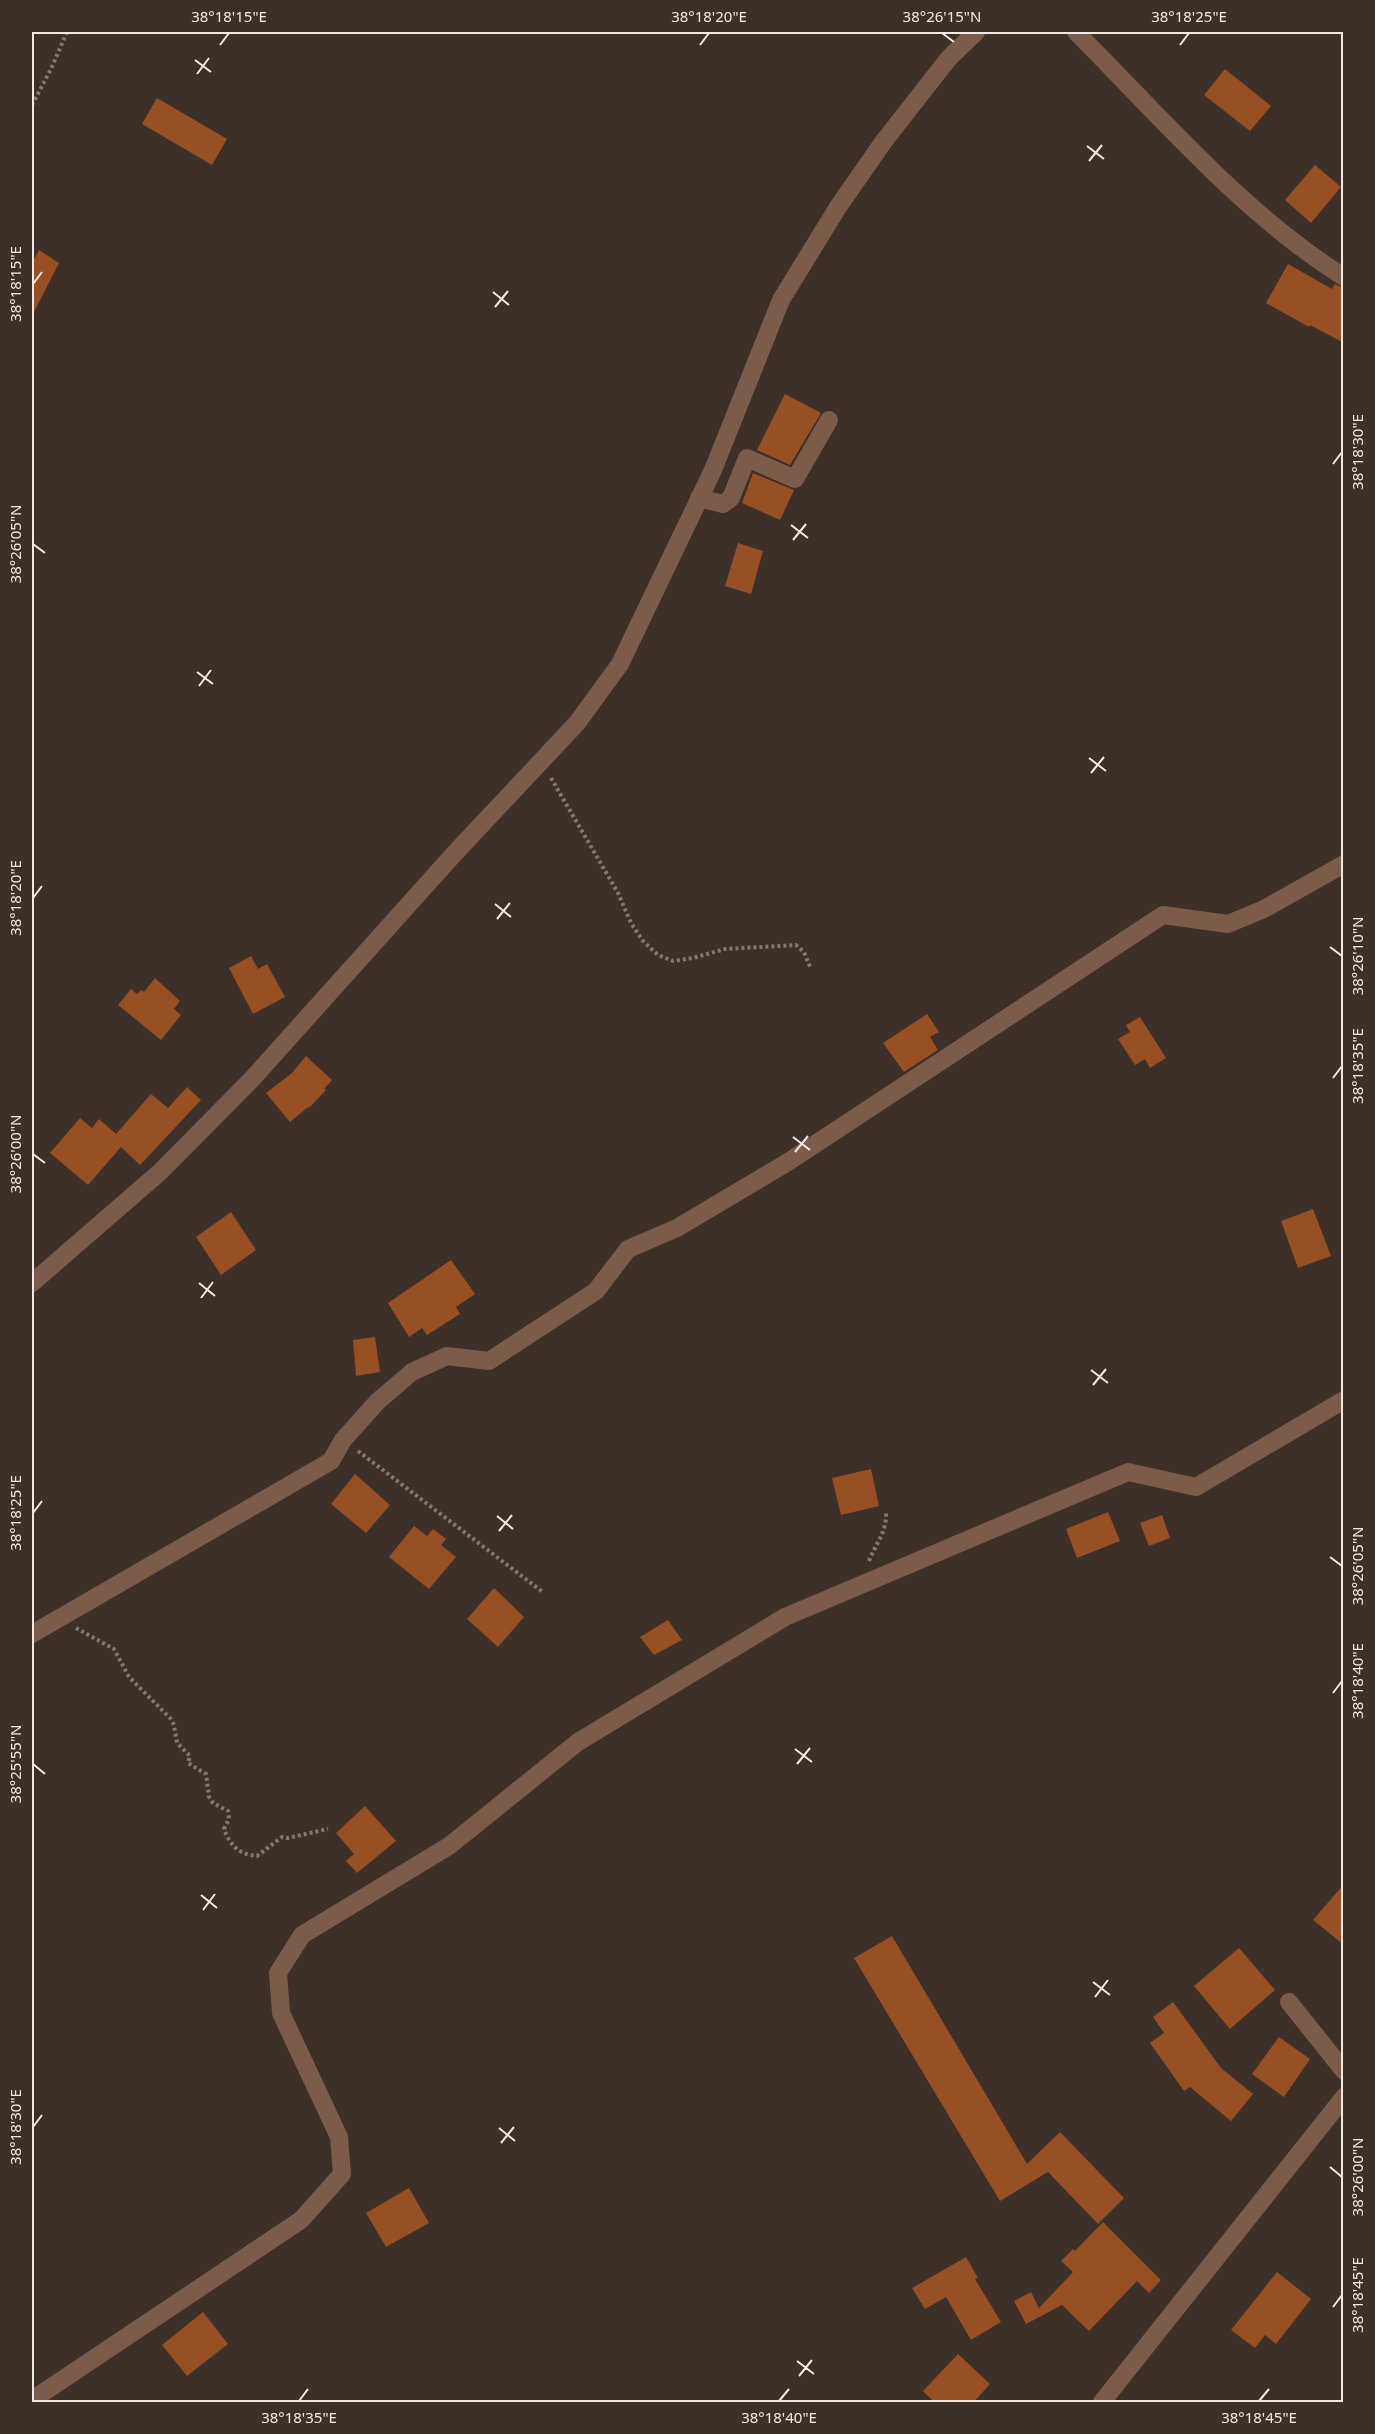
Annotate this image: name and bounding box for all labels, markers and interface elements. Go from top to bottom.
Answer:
text: 38°18'15"E [191,6,267,26]
text: 38°18'20"E [671,6,747,26]
text: 38°26'15"N [903,6,981,26]
text: 38°18'25"E [1151,6,1227,26]
text: 38°18'15"E [5,246,25,322]
text: 38°18'30"E [1347,414,1367,490]
text: 38°26'05"N [5,505,25,583]
text: 38°18'20"E [5,860,25,936]
text: 38°26'10"N [1347,917,1367,995]
text: 38°18'35"E [1347,1028,1367,1104]
text: 38°26'00"N [5,1115,25,1193]
text: 38°18'25"E [5,1475,25,1551]
text: 38°26'05"N [1347,1527,1367,1605]
text: 38°18'40"E [1347,1643,1367,1719]
text: 38°25'55"N [5,1725,25,1803]
text: 38°18'30"E [5,2089,25,2165]
text: 38°26'00"N [1347,2138,1367,2216]
text: 38°18'45"E [1347,2257,1367,2333]
text: 38°18'35"E [261,2407,337,2427]
text: 38°18'40"E [741,2407,817,2427]
text: 38°18'45"E [1221,2407,1297,2427]

